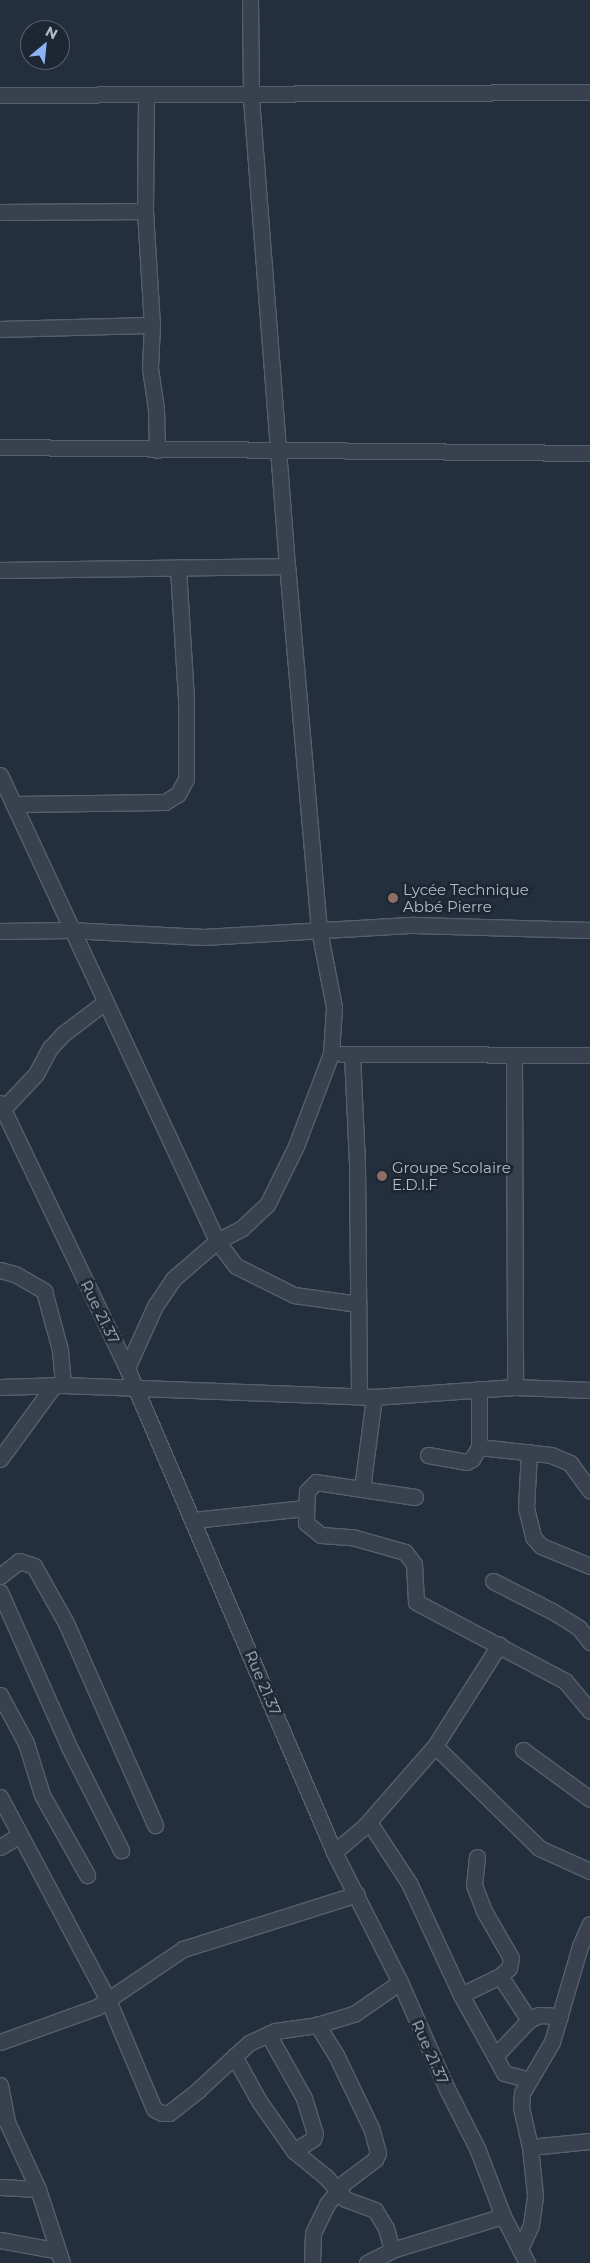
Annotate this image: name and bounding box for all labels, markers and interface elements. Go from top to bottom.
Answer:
north arrow [20,20,70,70]
text: N [42,22,61,43]
place label: Lycée Technique Abbé Pierre [403,880,529,915]
marker: Lycée Technique Abbé Pierre [387,892,399,904]
place label: Groupe Scolaire E.D.I.F [392,1158,511,1193]
marker: Groupe Scolaire E.D.I.F [376,1170,388,1182]
street label: Rue 21.37 [77,1277,123,1347]
street label: Rue 21.37 [241,1648,285,1718]
street label: Rue 21.37 [408,2017,452,2087]

